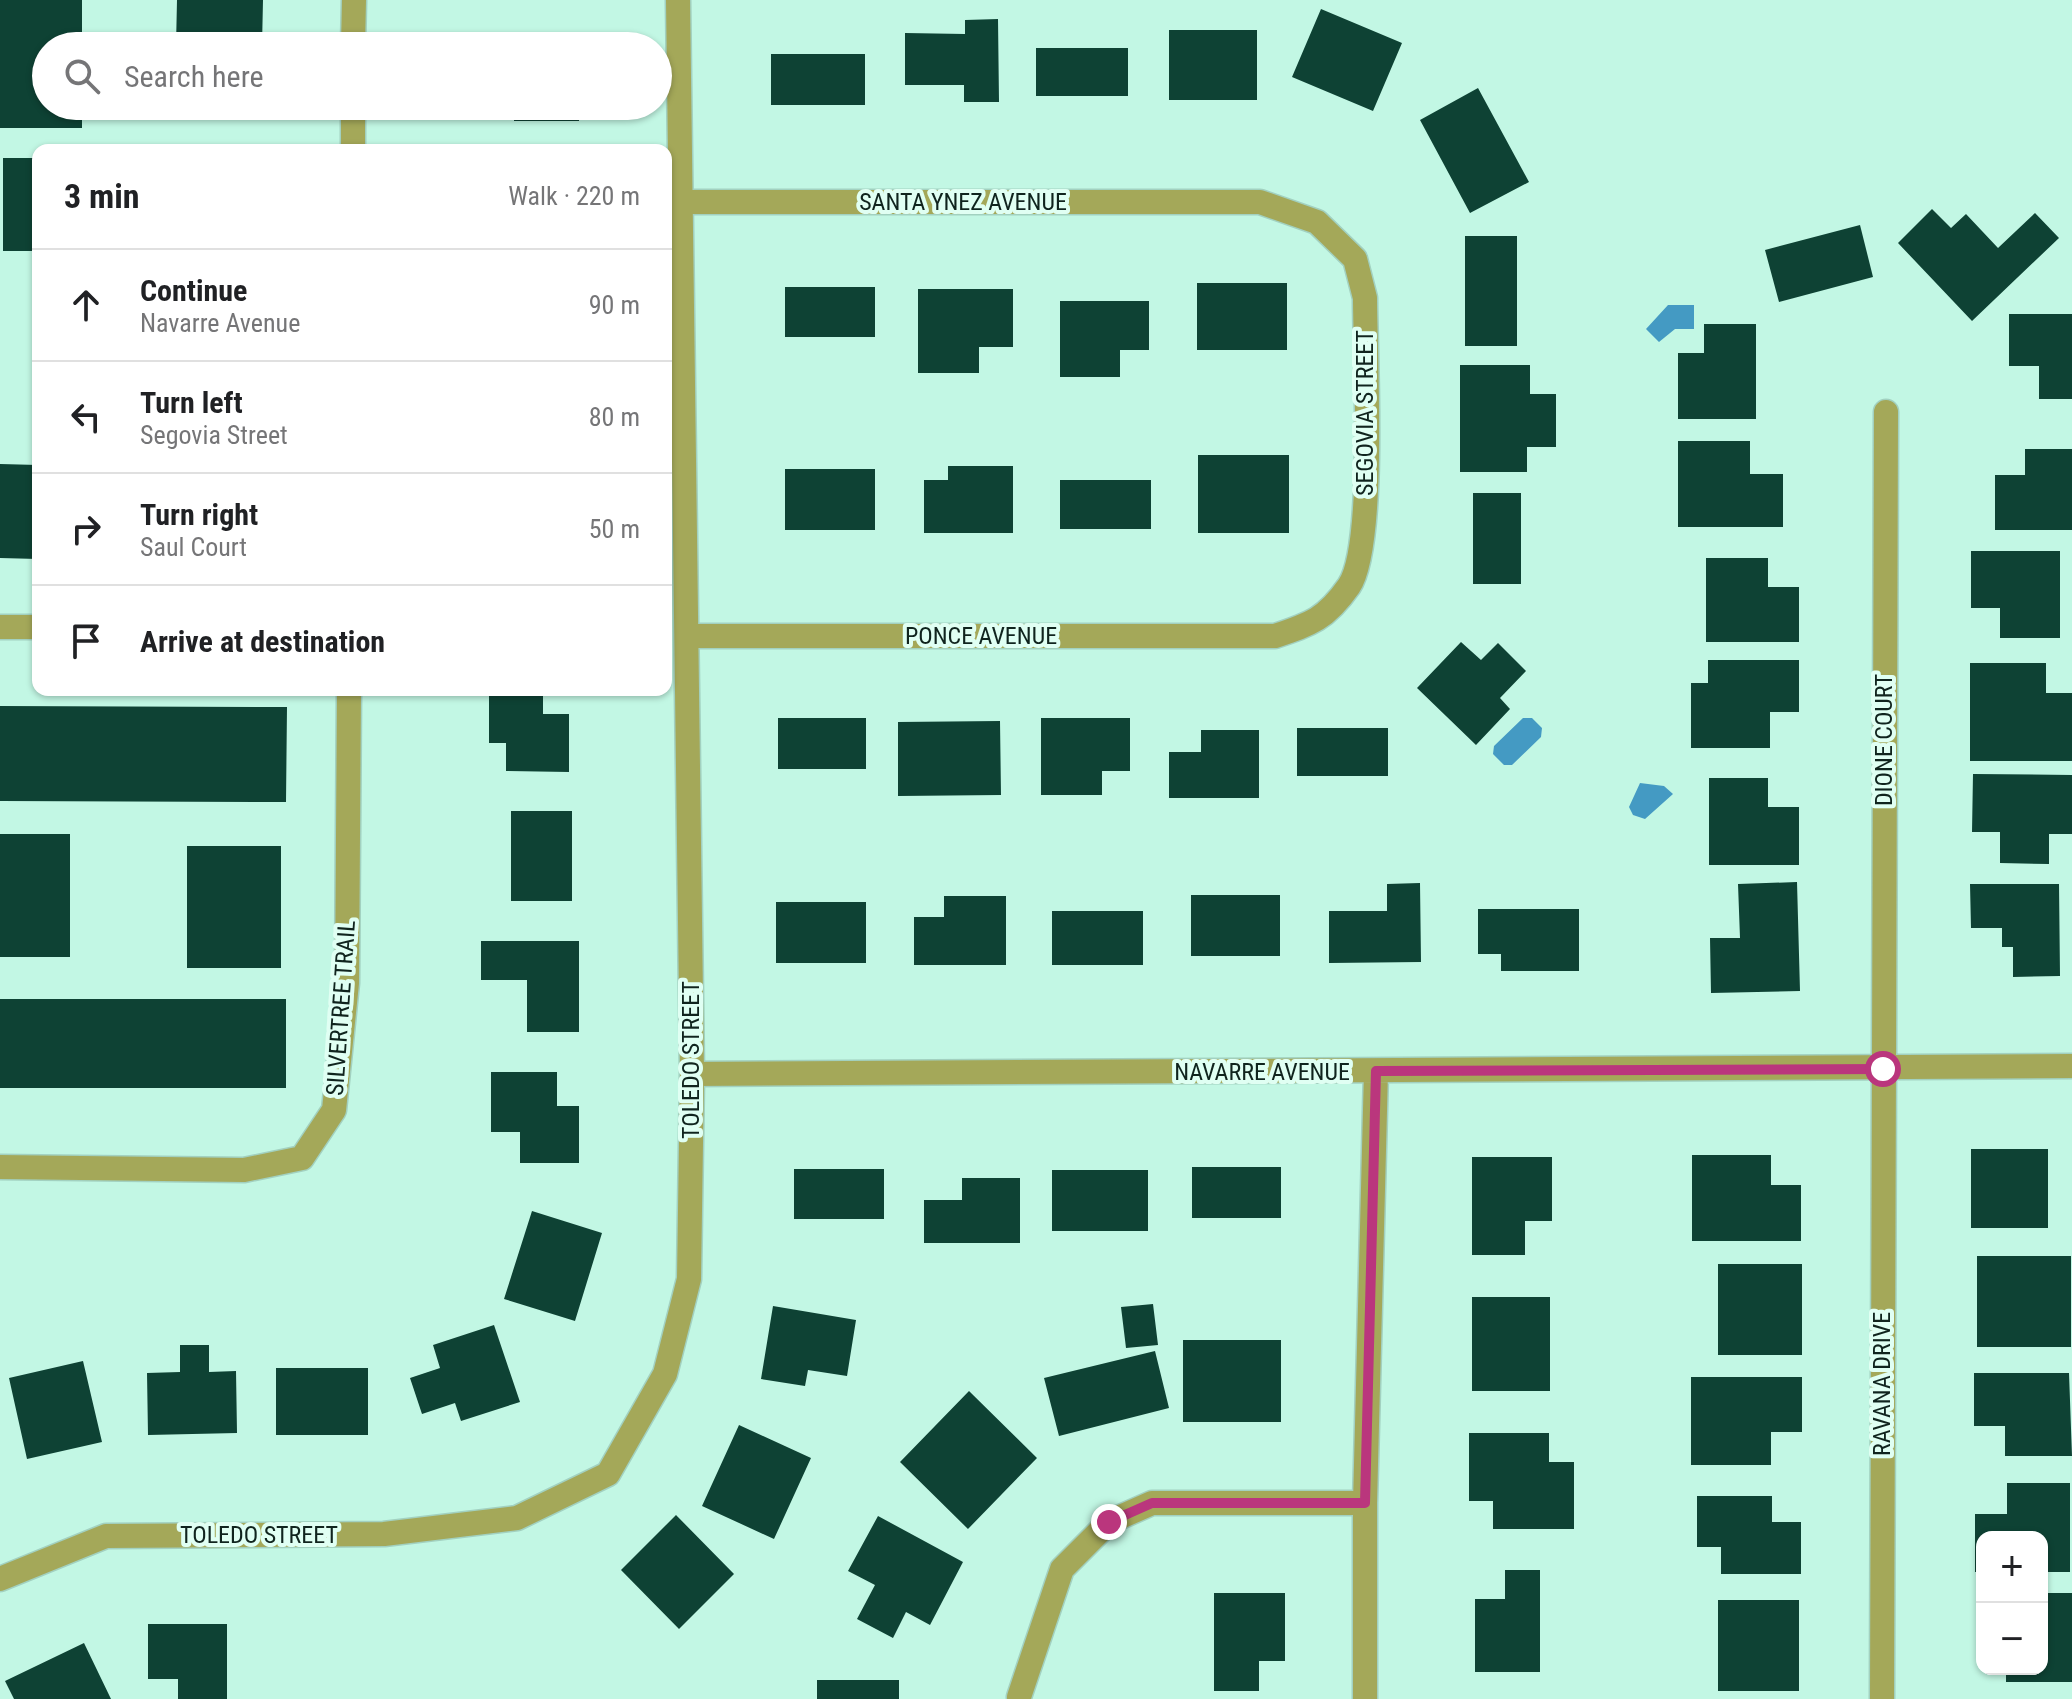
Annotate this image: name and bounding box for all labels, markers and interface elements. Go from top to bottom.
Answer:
search box [32,32,672,120]
icon: search [60,54,104,98]
text: Search here [124,59,264,94]
text: 3 min [64,176,140,216]
text: Walk · 220 m [508,181,640,211]
street label: SANTA YNEZ AVENUE [859,188,1067,216]
text: Continue [140,273,247,308]
icon: ahead [64,283,108,327]
text: 90 m [589,290,640,320]
text: Navarre Avenue [140,308,300,338]
street label: SEGOVIA STREET [1351,330,1379,496]
text: Turn left [140,385,243,420]
icon: left [64,395,108,439]
text: 80 m [589,402,640,432]
text: Segovia Street [140,420,288,450]
text: Turn right [140,497,258,532]
icon: right [64,507,108,551]
text: 50 m [589,514,640,544]
text: Saul Court [140,532,247,562]
icon: arrive [64,619,108,663]
street label: PONCE AVENUE [905,622,1057,650]
text: Arrive at destination [140,624,385,659]
street label: DIONE COURT [1870,674,1898,806]
street label: SILVERTREE TRAIL [321,919,361,1097]
street label: TOLEDO STREET [677,981,705,1139]
route start [1865,1051,1901,1087]
street label: NAVARRE AVENUE [1174,1058,1350,1086]
street label: RAVANA DRIVE [1868,1312,1896,1456]
route end [1091,1504,1127,1540]
street label: TOLEDO STREET [180,1521,338,1549]
map controls [1976,1531,2048,1675]
button: + [1976,1531,2048,1603]
button: − [1976,1603,2048,1675]

